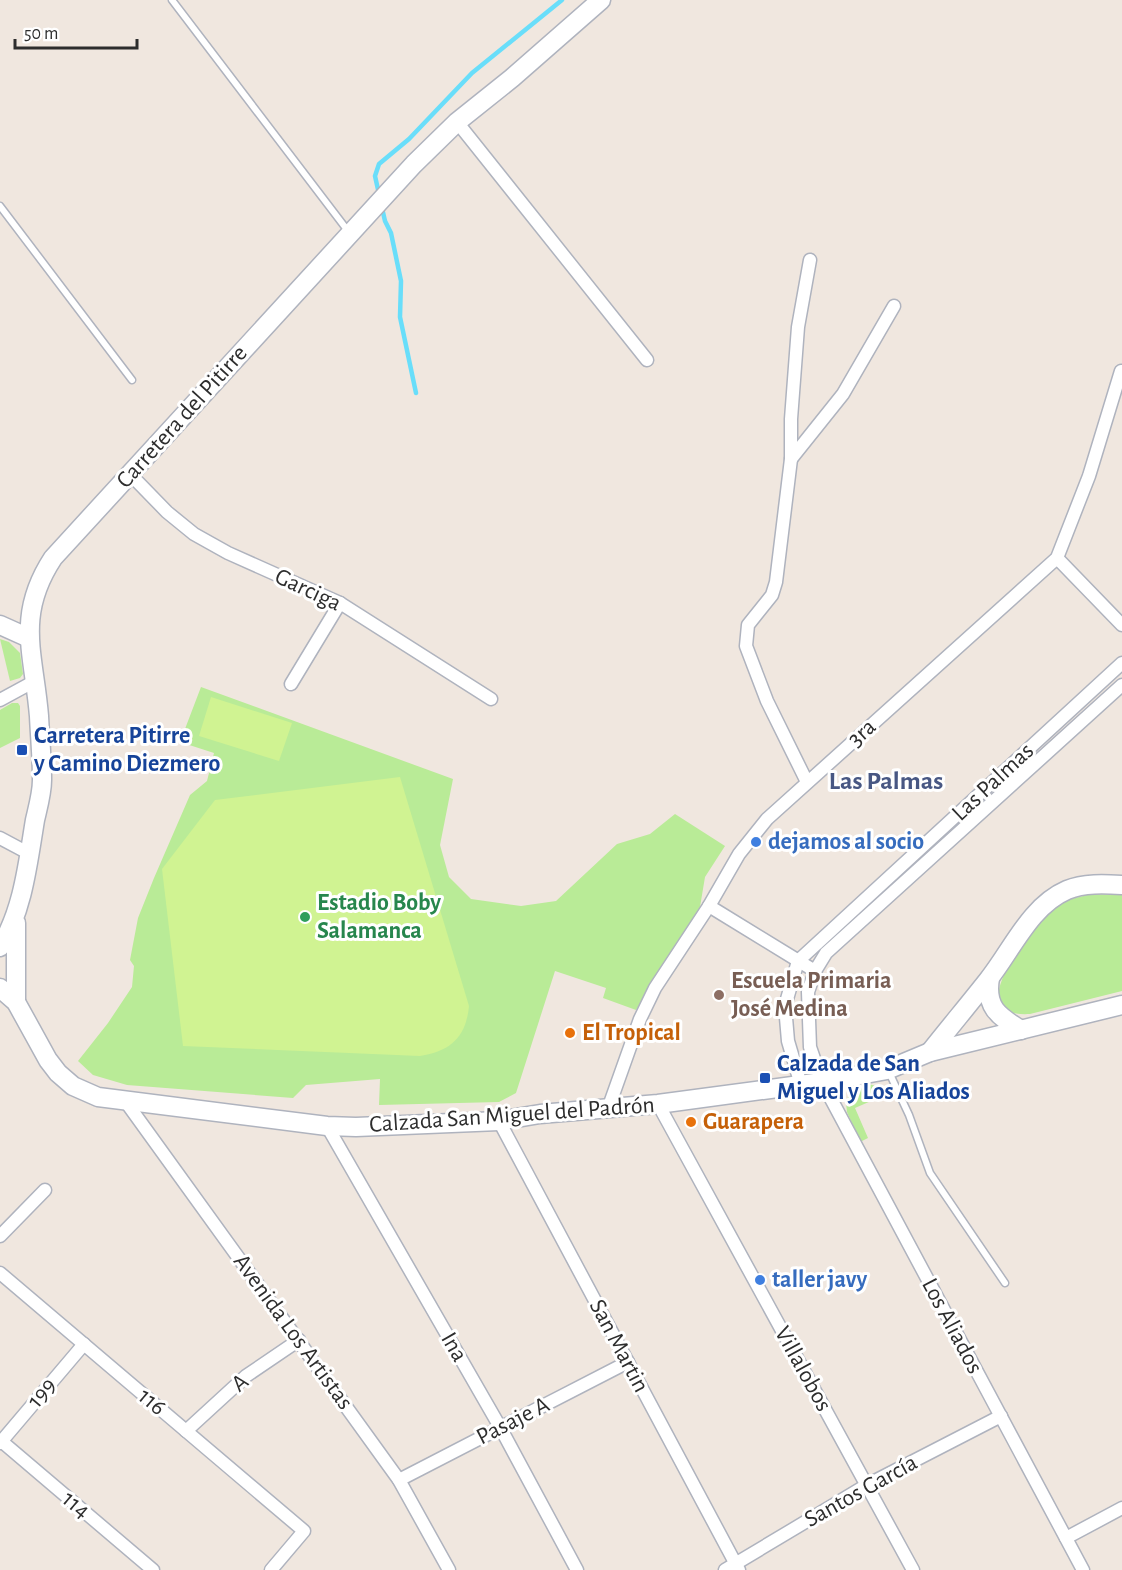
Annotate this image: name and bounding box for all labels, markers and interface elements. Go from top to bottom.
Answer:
scale bar [15,12,136,50]
text: 50 m [24,25,58,43]
street label: Carretera del Pitirre [112,341,252,493]
street label: Garciga [271,564,345,616]
street label: 3ra [843,715,881,751]
place label: Carretera Pitirre y Camino Diezmero [33,724,221,776]
street label: Las Palmas [948,738,1038,826]
marker: Carretera Pitirre y Camino Diezmero [15,743,29,757]
district label: Las Palmas [829,768,943,794]
place label: dejamos al socio [768,830,924,854]
marker: dejamos al socio [749,835,763,849]
place label: Estadio Boby Salamanca [317,891,441,943]
marker: Estadio Boby Salamanca [298,910,312,924]
place label: Escuela Primaria José Medina [731,969,892,1021]
marker: Escuela Primaria José Medina [712,988,726,1002]
place label: El Tropical [582,1021,681,1045]
marker: El Tropical [563,1026,577,1040]
place label: Calzada de San Miguel y Los Aliados [777,1052,970,1104]
marker: Calzada de San Miguel y Los Aliados [758,1071,772,1085]
street label: Calzada San Miguel del Padrón [369,1093,655,1137]
place label: Guarapera [703,1110,804,1134]
marker: Guarapera [684,1115,698,1129]
street label: Avenida Los Artistas [227,1248,359,1416]
place label: taller javy [772,1268,867,1292]
marker: taller javy [753,1273,767,1287]
street label: Los Aliados [917,1274,987,1378]
street label: San Martin [585,1296,653,1396]
street label: Villalobos [770,1323,836,1415]
street label: Ina [436,1328,472,1366]
street label: A [225,1368,255,1398]
street label: 199 [23,1373,61,1413]
street label: 116 [134,1384,170,1420]
street label: Pasaje A [473,1393,553,1449]
street label: Santos García [801,1450,921,1532]
street label: 114 [58,1487,94,1523]

